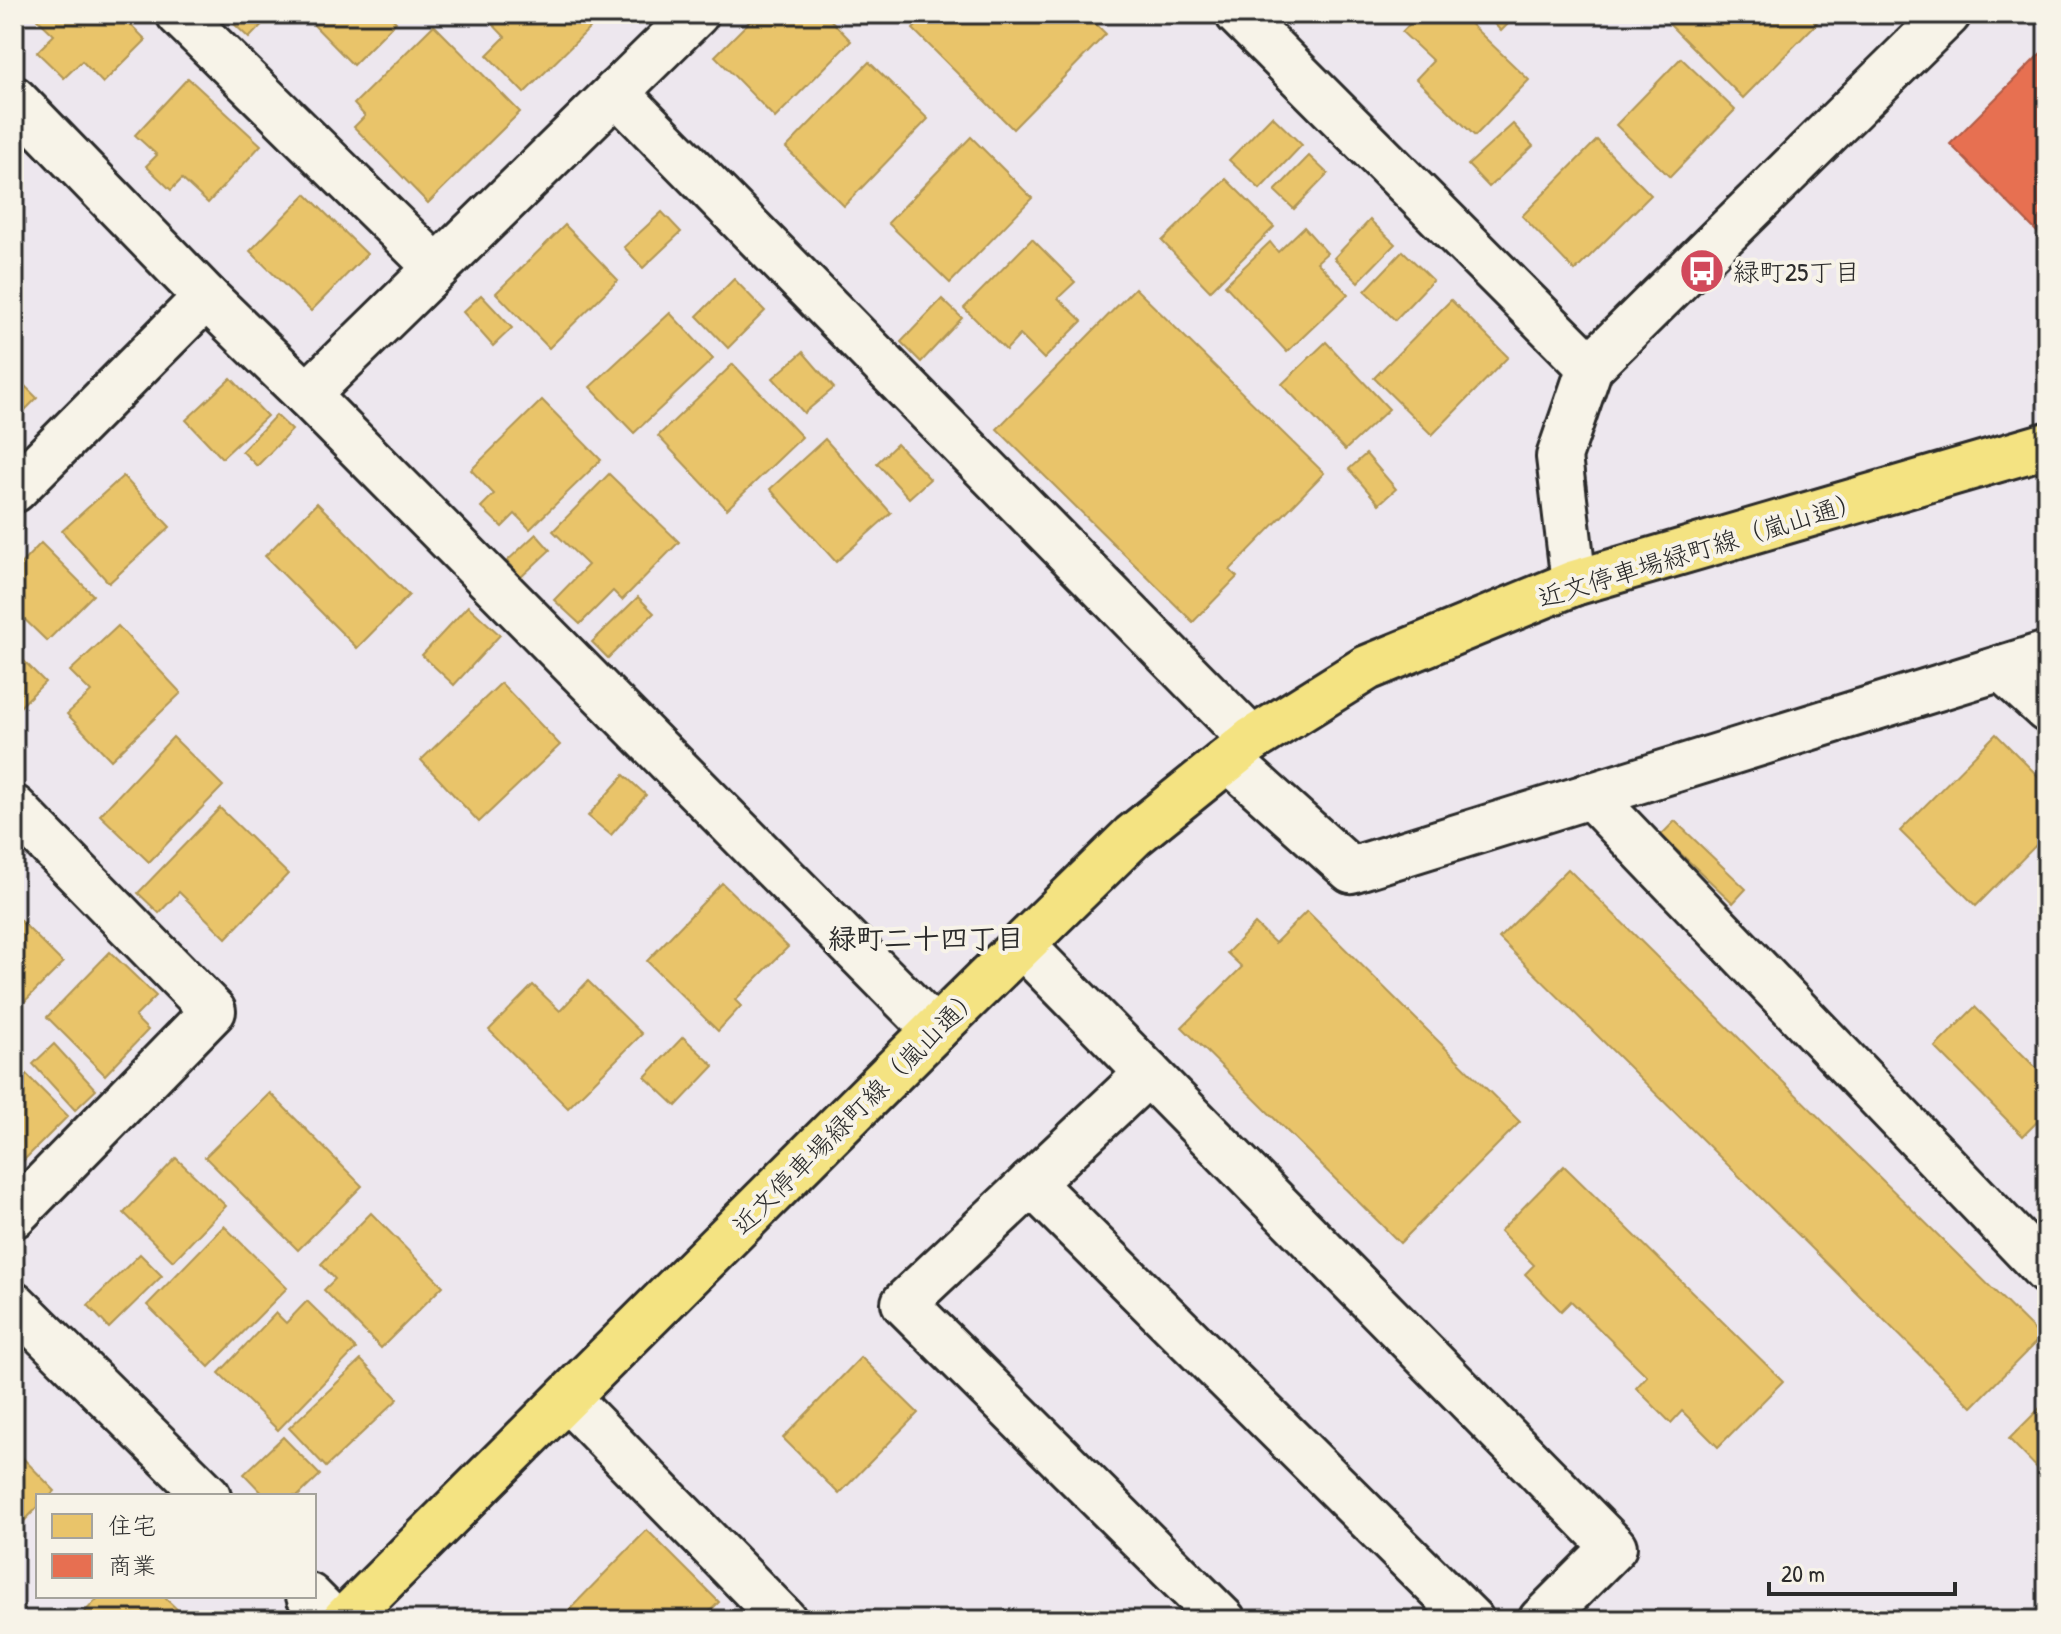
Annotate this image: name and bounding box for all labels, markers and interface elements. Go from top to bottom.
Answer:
bus stop icon: 緑町25丁目 [1678,247,1726,295]
place label: 緑町25丁目 [1733,254,1860,289]
street label: 近文停車場緑町線（嵐山通） [1533,483,1867,615]
district label: 緑町二十四丁目 [828,919,1024,957]
street label: 近文停車場緑町線（嵐山通） [724,978,988,1242]
legend [36,1494,316,1598]
text: 住宅 [108,1509,156,1541]
scale bar [1769,1546,1955,1596]
text: 商業 [108,1549,156,1581]
text: 20 m [1781,1557,1825,1589]

